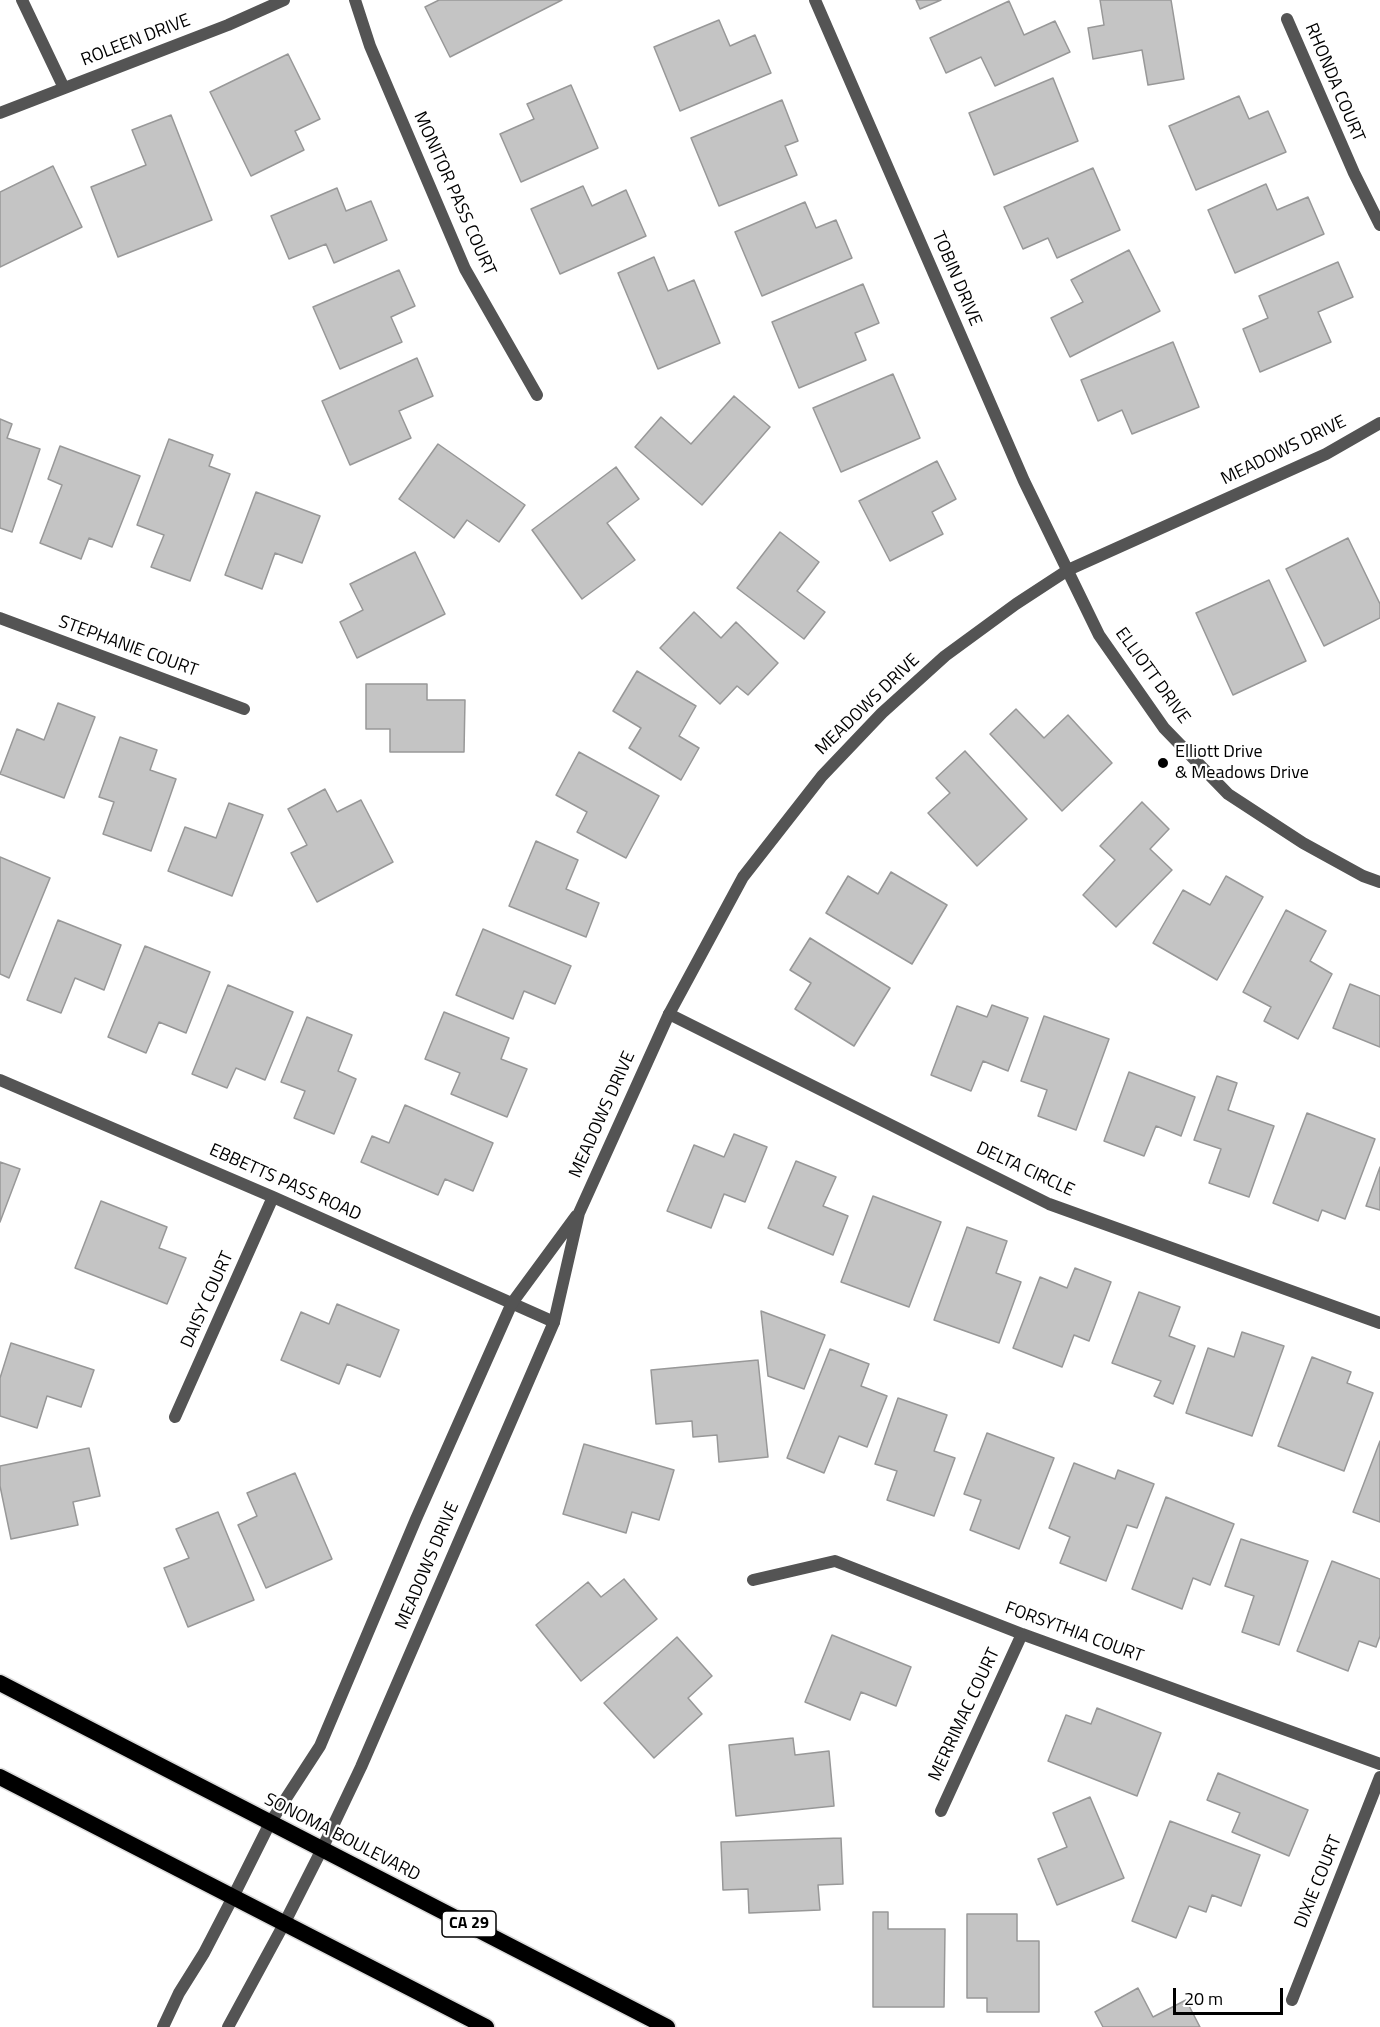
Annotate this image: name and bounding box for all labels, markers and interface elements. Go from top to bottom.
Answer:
street label: ROLEEN DRIVE [78,10,194,72]
street label: RHONDA COURT [1299,20,1369,146]
street label: MONITOR PASS COURT [408,109,500,279]
street label: TOBIN DRIVE [926,229,986,329]
street label: MEADOWS DRIVE [1218,411,1350,491]
street label: STEPHANIE COURT [55,612,201,682]
street label: ELLIOTT DRIVE [1110,624,1194,728]
street label: MEADOWS DRIVE [811,650,925,760]
place label: Elliott Drive & Meadows Drive [1175,742,1309,784]
marker: Elliott Drive & Meadows Drive [1156,756,1170,770]
street label: MEADOWS DRIVE [565,1048,641,1182]
street label: DELTA CIRCLE [973,1138,1077,1202]
street label: EBBETTS PASS ROAD [206,1140,364,1226]
street label: DAISY COURT [177,1249,239,1351]
street label: MEADOWS DRIVE [391,1499,465,1633]
street label: FORSYTHIA COURT [1002,1598,1146,1668]
street label: MERRIMAC COURT [925,1645,1005,1785]
street label: SONOMA BOULEVARD [260,1789,424,1887]
street label: DIXIE COURT [1291,1833,1347,1931]
road number: CA 29 [442,1911,496,1937]
scale bar [1176,1976,1286,2014]
text: 20 m [1184,1985,1223,2012]

